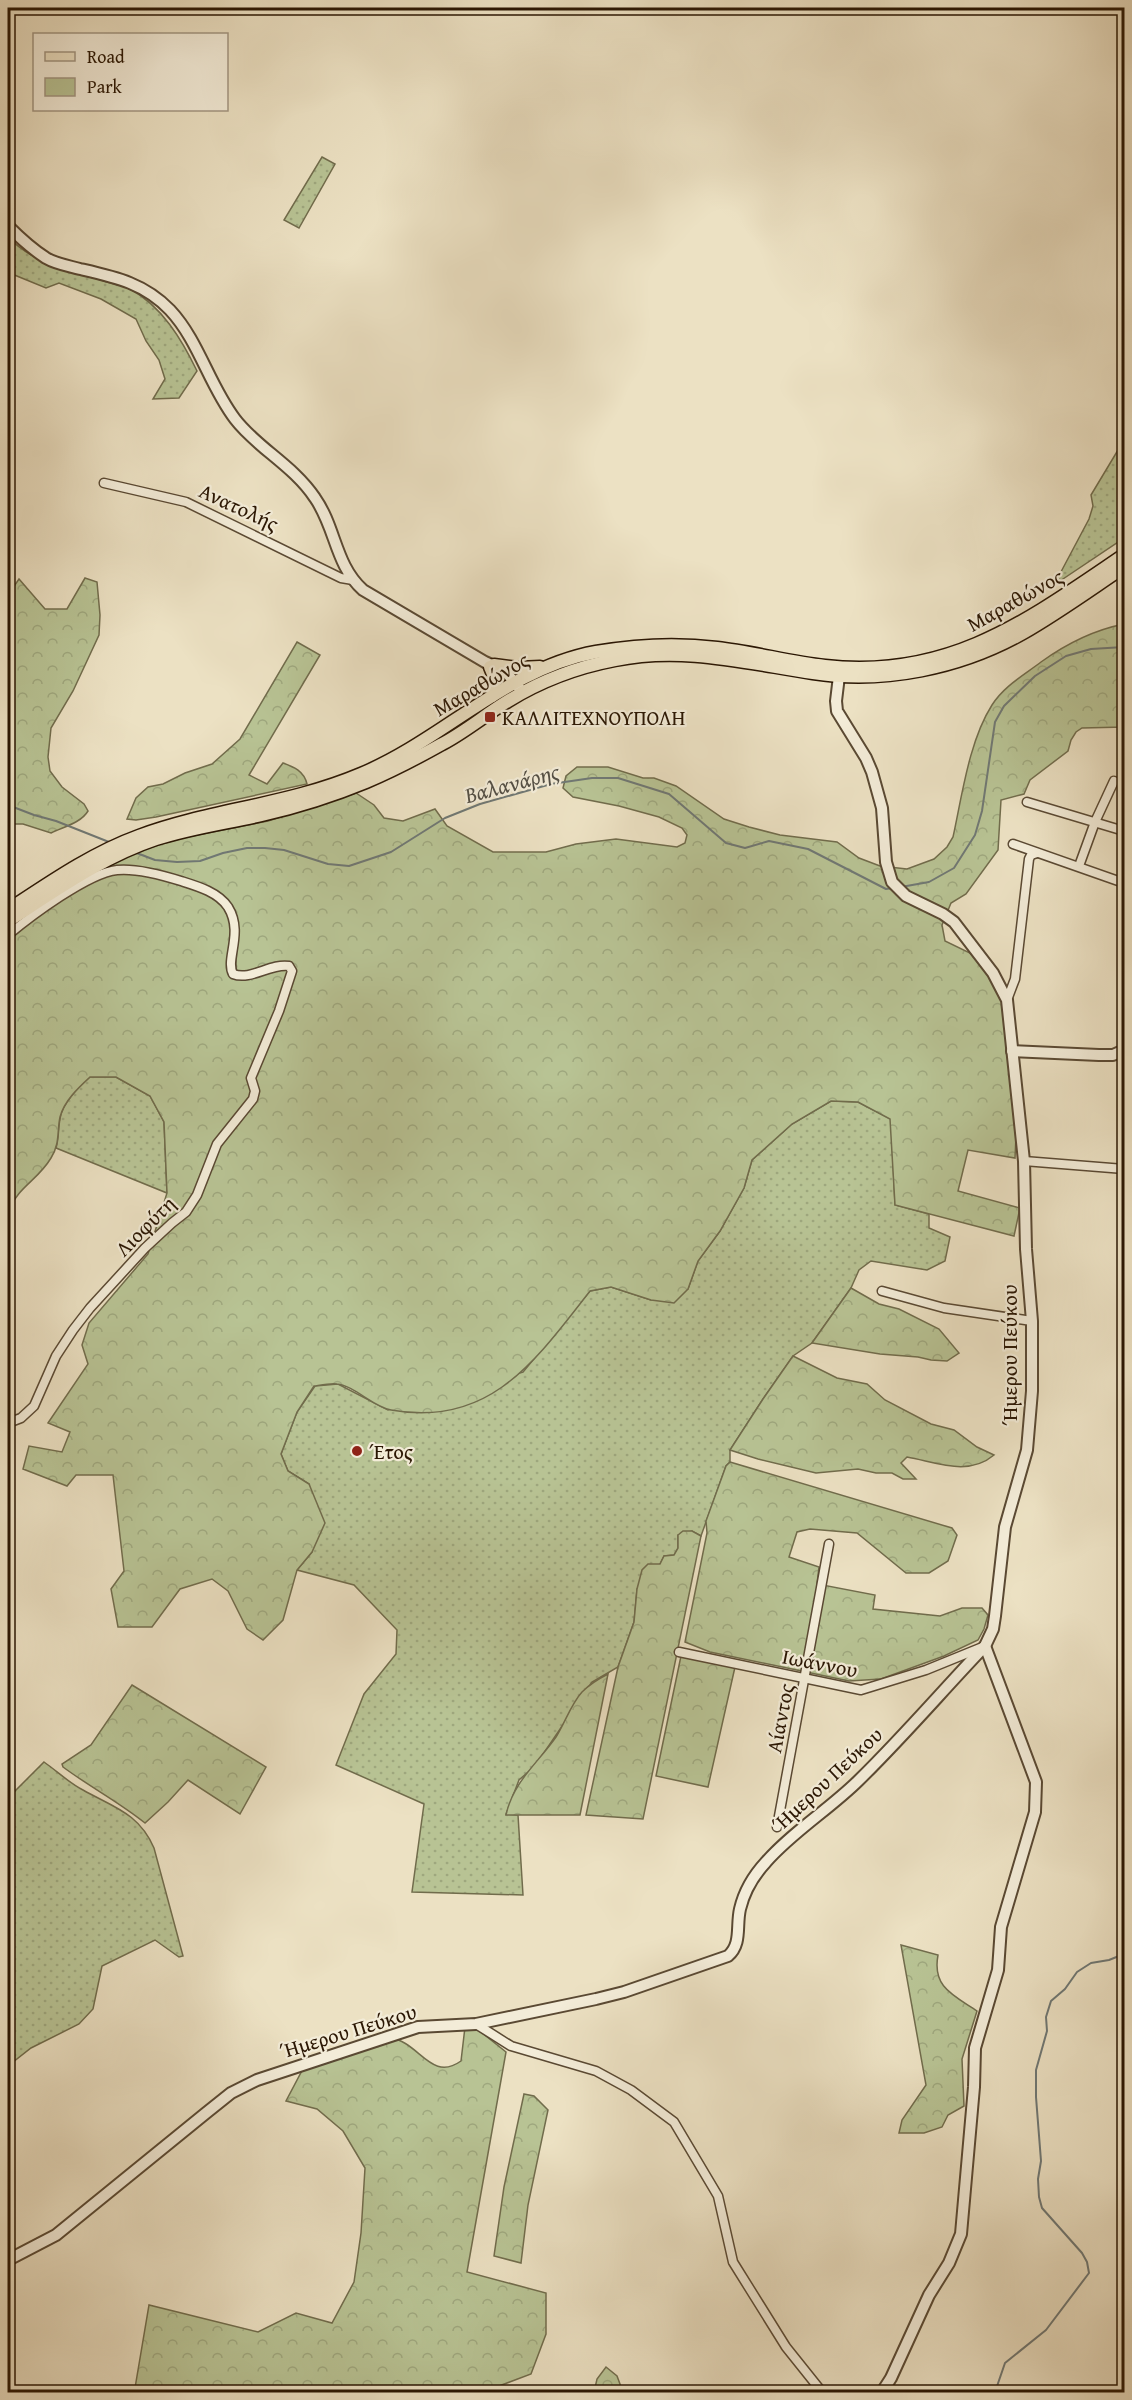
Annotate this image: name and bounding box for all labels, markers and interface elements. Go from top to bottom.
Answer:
legend [33,33,228,111]
text: Road [87,43,125,70]
text: Park [87,73,123,100]
street label: Ανατολής [194,475,284,539]
street label: Μαραθώνος [961,561,1069,639]
street label: Μαραθώνος [427,644,535,724]
place label: ΚΑΛΛΙΤΕΧΝΟΥΠΟΛΗ [502,702,686,733]
marker: ΚΑΛΛΙΤΕΧΝΟΥΠΟΛΗ [483,710,497,724]
water label: Βαλανάρης [460,755,564,811]
street label: Λιοφύτη [108,1189,182,1263]
street label: Ήμερου Πεύκου [994,1284,1025,1426]
place label: Έτος [369,1436,413,1467]
marker: Έτος [350,1444,364,1458]
street label: Ιωάννου [780,1640,861,1686]
street label: Αίαντος [758,1681,802,1755]
street label: Ήμερου Πεύκου [765,1719,889,1839]
street label: Ήμερου Πεύκου [276,1995,420,2067]

